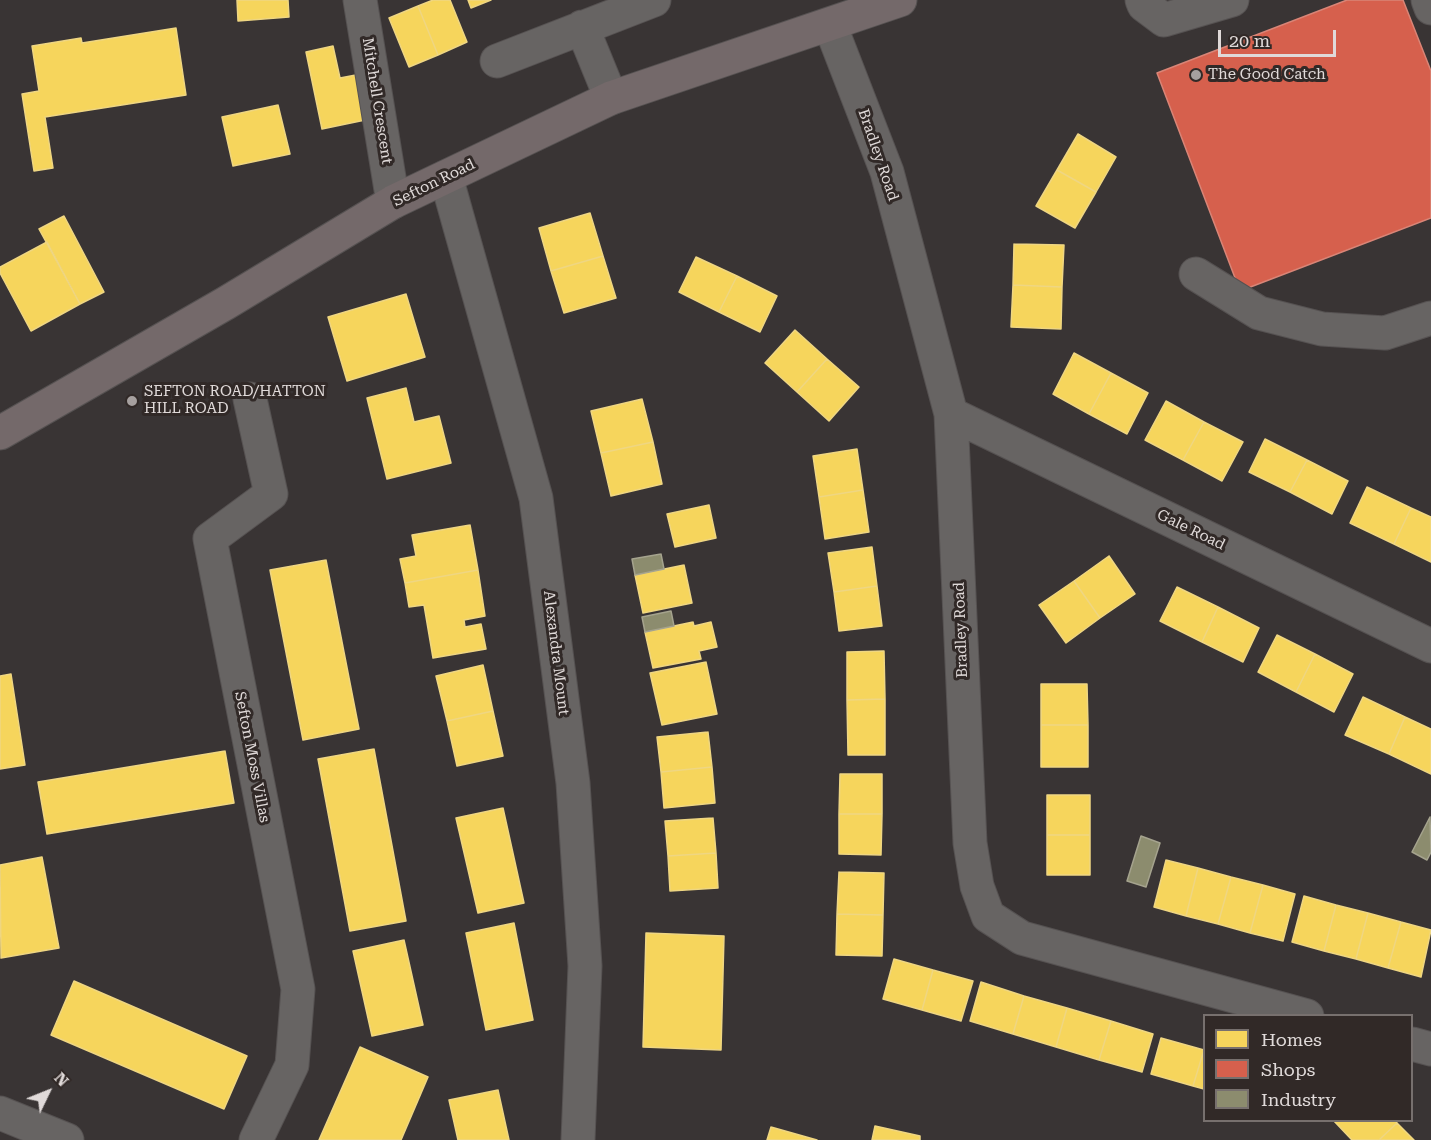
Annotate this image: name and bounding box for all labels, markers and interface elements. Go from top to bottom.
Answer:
scale bar [1221,18,1340,56]
text: 20 m [1229,30,1270,51]
street label: Mitchell Crescent [358,36,396,166]
place label: The Good Catch [1208,66,1326,84]
marker: The Good Catch [1189,68,1203,82]
street label: Bradley Road [854,107,902,203]
street label: Sefton Road [390,155,478,211]
place label: SEFTON ROAD/HATTON HILL ROAD [144,383,326,418]
marker: SEFTON ROAD/HATTON HILL ROAD [125,394,139,408]
street label: Gale Road [1154,506,1228,554]
street label: Bradley Road [950,582,972,678]
street label: Alexandra Mount [539,590,573,716]
street label: Sefton Moss Villas [230,690,274,824]
legend [1203,1014,1413,1122]
text: Homes [1261,1029,1322,1050]
text: Shops [1261,1059,1315,1080]
north arrow [18,1062,78,1122]
text: N [50,1068,73,1090]
text: Industry [1261,1089,1336,1110]

